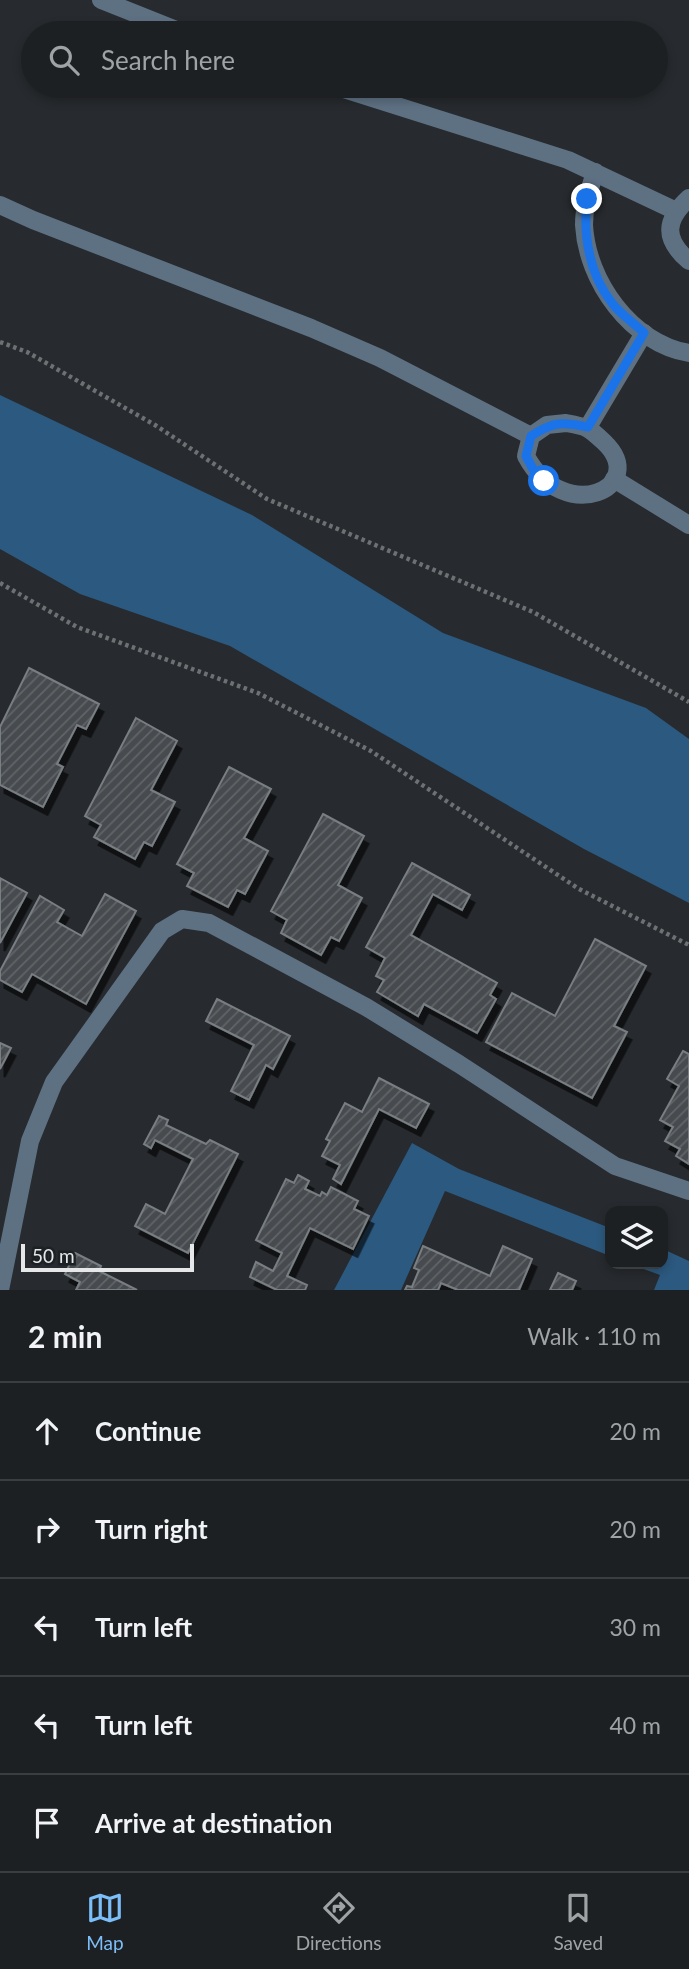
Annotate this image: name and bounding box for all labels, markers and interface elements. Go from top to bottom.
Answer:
search box [21,21,668,98]
icon: search [45,41,83,79]
text: Search here [101,44,235,76]
route end [571,183,602,214]
route start [528,465,559,496]
map controls [605,1206,668,1269]
button: layers [605,1206,668,1269]
scale bar [21,1241,194,1273]
text: 50 m [32,1244,75,1267]
text: 2 min [28,1318,102,1354]
text: Walk · 110 m [527,1322,661,1350]
icon: ahead [28,1412,66,1450]
text: Continue [95,1415,201,1447]
text: 20 m [610,1417,661,1445]
icon: right [28,1510,66,1548]
text: Turn right [95,1513,208,1545]
text: 20 m [610,1515,661,1543]
icon: left [28,1608,66,1646]
text: Turn left [95,1611,192,1643]
text: 30 m [610,1613,661,1641]
icon: left [28,1706,66,1744]
text: Turn left [95,1709,192,1741]
text: 40 m [610,1711,661,1739]
icon: arrive [28,1804,66,1842]
text: Arrive at destination [95,1807,332,1839]
tab: Map [86,1889,124,1954]
tab: Directions [296,1889,382,1954]
tab: Saved [553,1889,603,1954]

